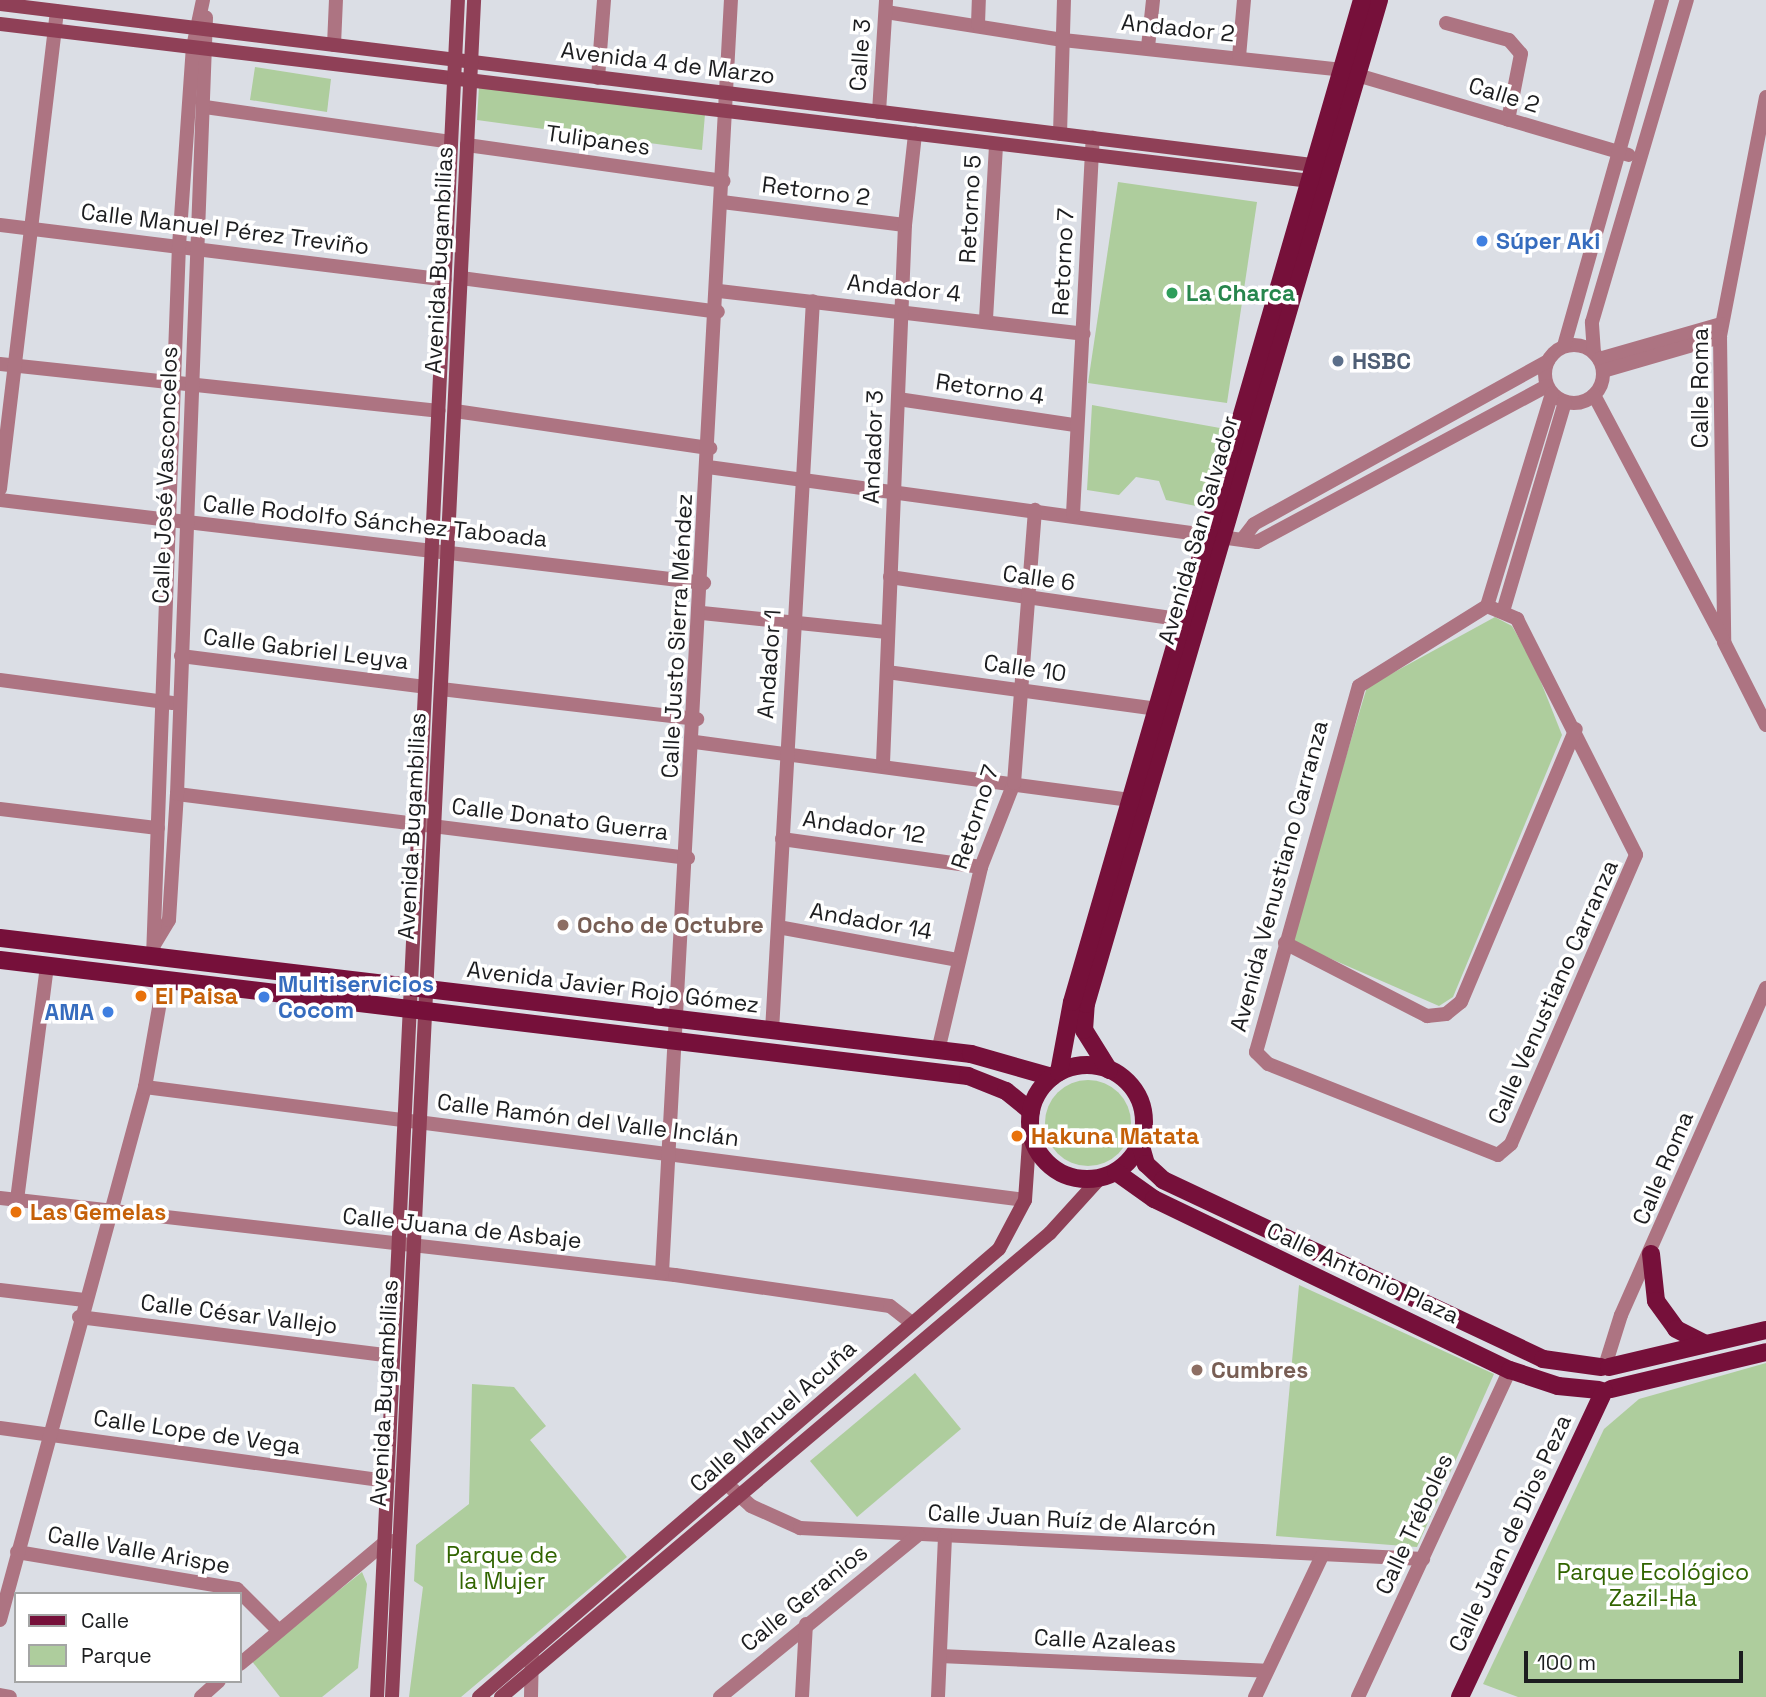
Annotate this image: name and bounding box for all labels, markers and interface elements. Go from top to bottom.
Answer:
street label: Andador 2 [1120,8,1236,48]
street label: Calle 3 [844,18,876,92]
street label: Avenida 4 de Marzo [559,36,777,90]
street label: Calle 2 [1465,71,1543,119]
street label: Tulipanes [544,119,652,161]
street label: Avenida Bugambilias [419,146,459,374]
street label: Retorno 5 [953,154,987,264]
street label: Retorno 2 [760,171,872,211]
street label: Calle Manuel Pérez Treviño [79,198,371,260]
street label: Retorno 7 [1046,207,1080,317]
place label: Súper Aki [1496,227,1601,255]
marker: Súper Aki [1474,233,1490,249]
street label: Andador 4 [846,268,962,308]
place label: La Charca [1186,279,1295,307]
marker: La Charca [1164,285,1180,301]
street label: Calle Roma [1686,328,1714,448]
street label: Calle José Vasconcelos [147,346,183,604]
place label: HSBC [1352,347,1411,375]
marker: HSBC [1330,353,1346,369]
street label: Retorno 4 [934,368,1046,410]
street label: Andador 3 [857,390,889,504]
street label: Avenida San Salvador [1152,413,1244,647]
street label: Calle Rodolfo Sánchez Taboada [201,489,549,553]
street label: Calle Justo Sierra Méndez [656,493,698,779]
street label: Calle 6 [1001,559,1077,597]
street label: Andador 1 [751,608,787,720]
street label: Calle Gabriel Leyva [202,623,410,675]
street label: Calle 10 [982,649,1068,687]
street label: Avenida Bugambilias [392,712,432,940]
street label: Avenida Venustiano Carranza [1224,717,1334,1035]
street label: Retorno 7 [945,761,1005,873]
street label: Calle Donato Guerra [450,792,670,846]
street label: Andador 12 [801,805,927,849]
street label: Calle Venustiano Carranza [1482,855,1624,1129]
street label: Andador 14 [808,897,934,945]
place label: Ocho de Octubre [577,911,764,939]
marker: Ocho de Octubre [555,917,571,933]
street label: Avenida Javier Rojo Gómez [465,955,761,1019]
place label: Multiservicios Cocom [278,970,434,1024]
place label: El Paisa [155,982,238,1010]
marker: El Paisa [133,988,149,1004]
marker: Multiservicios Cocom [256,989,272,1005]
place label: AMA [45,998,94,1026]
marker: AMA [100,1004,116,1020]
street label: Calle Ramón del Valle Inclán [435,1088,741,1152]
street label: Calle Roma [1627,1107,1699,1229]
place label: Hakuna Matata [1031,1122,1199,1150]
marker: Hakuna Matata [1009,1128,1025,1144]
place label: Las Gemelas [30,1198,166,1226]
street label: Calle Juana de Asbaje [341,1202,583,1254]
marker: Las Gemelas [8,1204,24,1220]
street label: Calle Antonio Plaza [1262,1216,1464,1330]
street label: Avenida Bugambilias [364,1279,404,1507]
street label: Calle César Vallejo [139,1288,339,1340]
street label: Calle Manuel Acuña [684,1334,862,1498]
place label: Cumbres [1211,1356,1308,1384]
marker: Cumbres [1189,1362,1205,1378]
street label: Calle Lope de Vega [92,1404,302,1460]
street label: Calle Juan de Dios Peza [1443,1410,1577,1656]
street label: Calle Tréboles [1369,1449,1459,1599]
street label: Calle Juan Ruíz de Alarcón [927,1499,1217,1541]
street label: Calle Valle Arispe [45,1520,233,1580]
street label: Calle Geranios [735,1538,873,1658]
park label: Parque de la Mujer [446,1541,558,1595]
park label: Parque Ecológico Zazil-Ha [1557,1558,1749,1612]
legend [14,1592,242,1683]
text: Calle [81,1607,129,1634]
street label: Calle Azaleas [1033,1623,1177,1659]
scale bar [1528,1638,1747,1682]
text: Parque [81,1642,152,1669]
text: 100 m [1537,1649,1596,1676]

